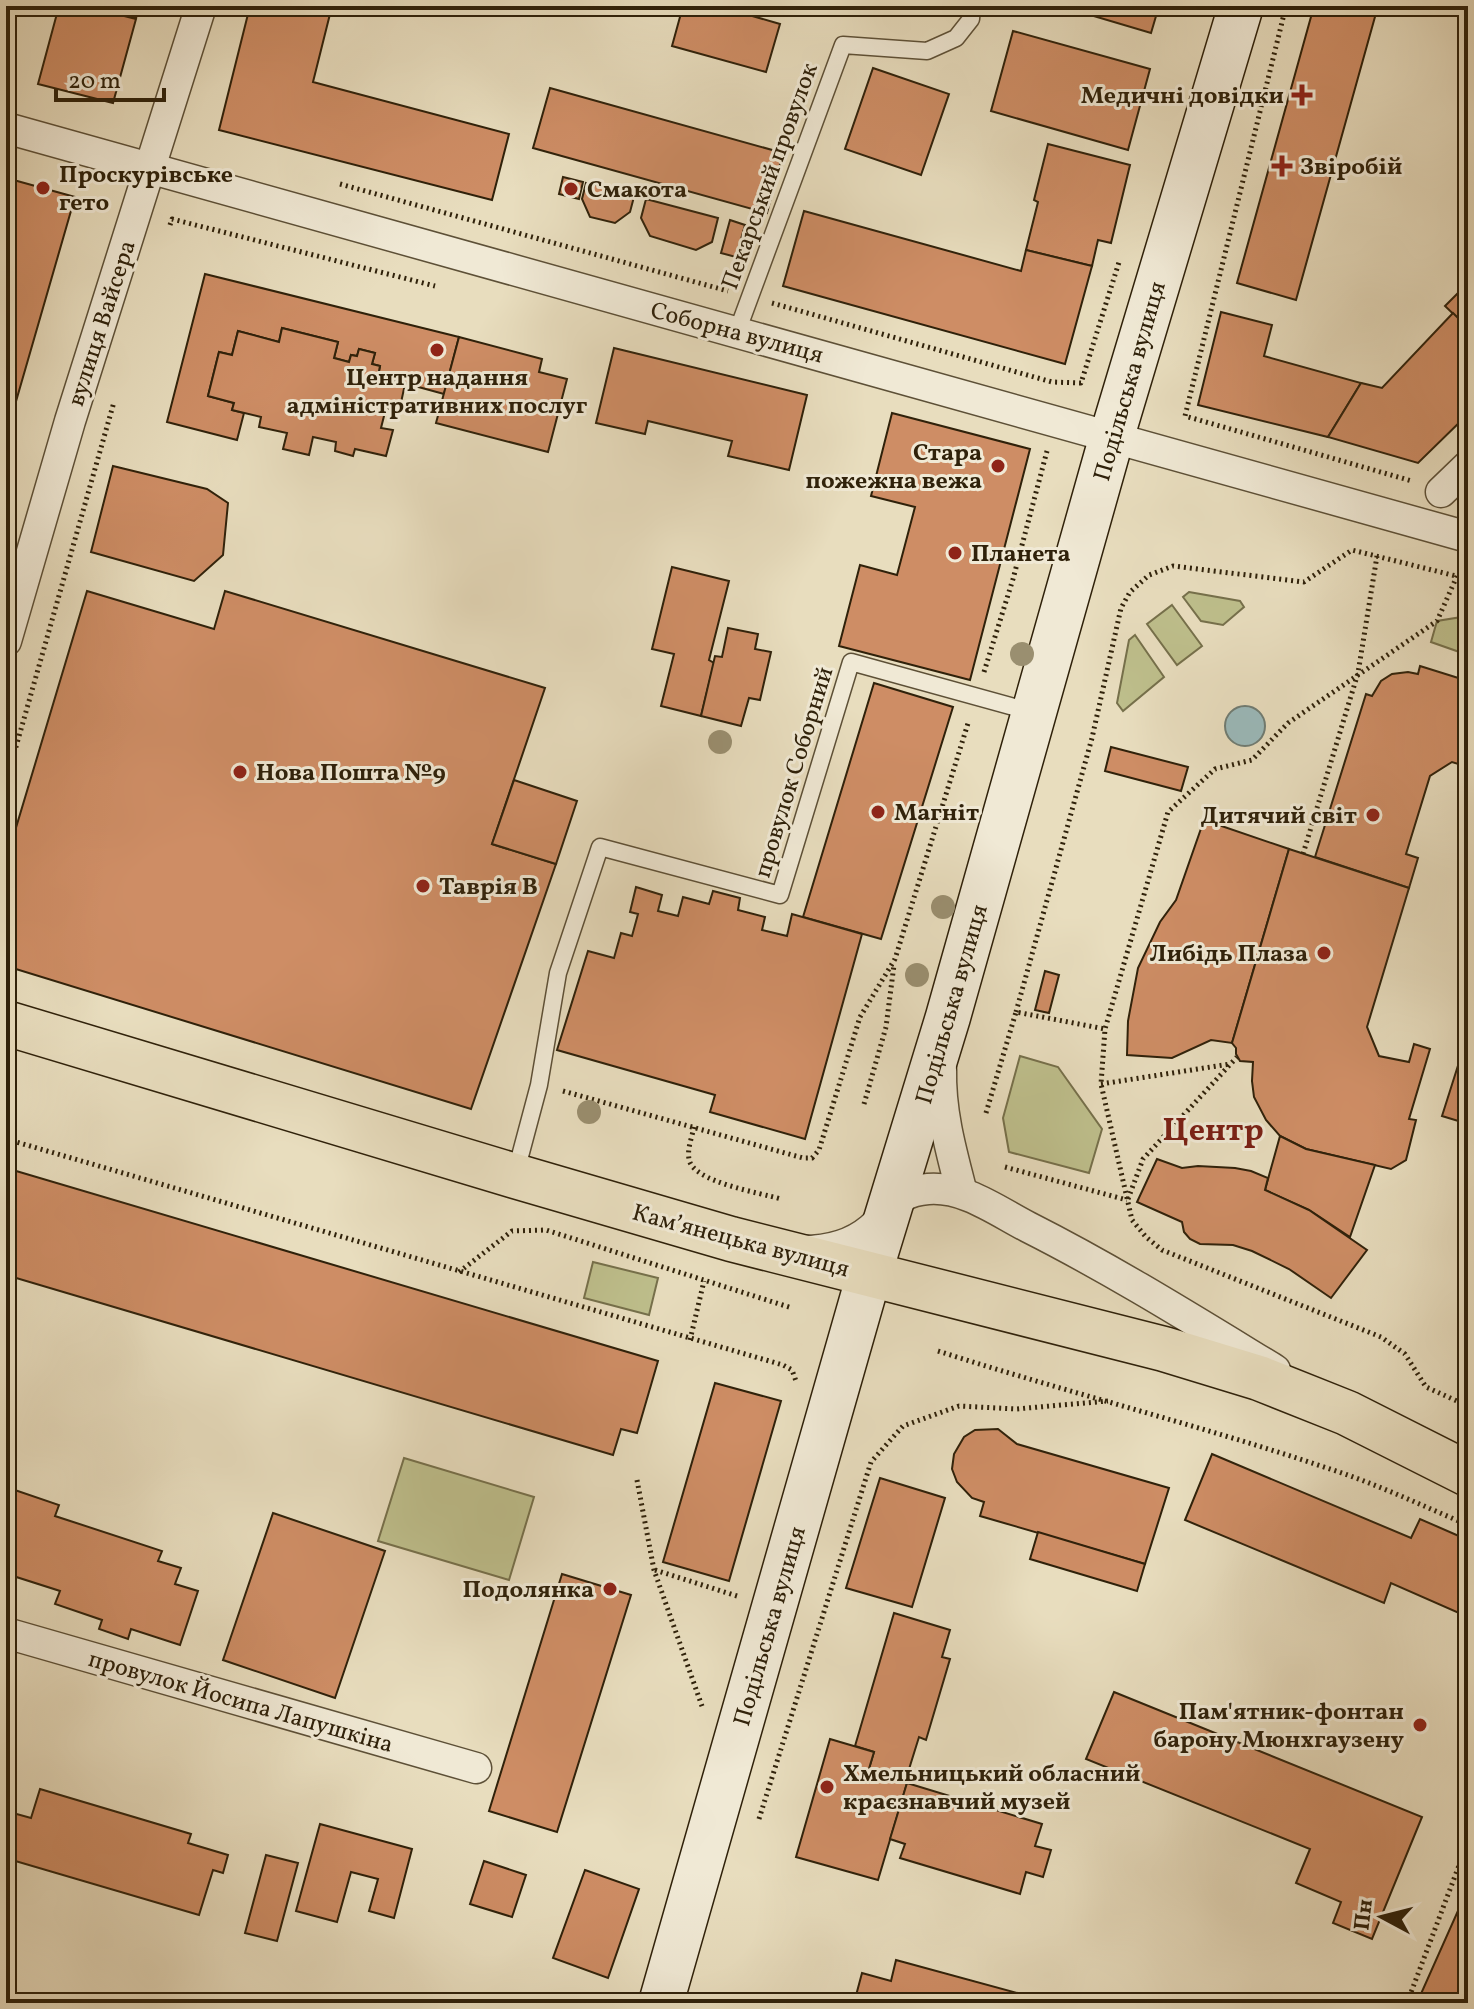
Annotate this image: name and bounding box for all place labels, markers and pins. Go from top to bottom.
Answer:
place label: Медичні довідки [1081,80,1284,114]
marker: Медичні довідки [1291,84,1313,106]
place label: Звіробій [1300,151,1402,185]
marker: Звіробій [1271,155,1293,177]
place label: Проскурівське гето [59,159,233,221]
place label: Смакота [587,174,687,208]
marker: Проскурівське гето [34,179,52,197]
marker: Смакота [562,180,580,198]
marker: Центр надання адміністративних послуг [428,341,446,359]
place label: Центр надання адміністративних послуг [287,362,588,424]
place label: Стара пожежна вежа [806,437,982,499]
marker: Стара пожежна вежа [989,457,1007,475]
place label: Планета [971,538,1071,572]
marker: Планета [946,544,964,562]
place label: Нова Пошта №9 [256,757,446,791]
marker: Нова Пошта №9 [231,763,249,781]
place label: Магніт [894,797,979,831]
place label: Дитячий світ [1200,800,1357,834]
marker: Магніт [869,803,887,821]
marker: Дитячий світ [1364,806,1382,824]
place label: Таврія В [439,871,538,905]
marker: Таврія В [414,877,432,895]
place label: Либідь Плаза [1150,938,1308,972]
marker: Либідь Плаза [1315,944,1333,962]
place label: Подолянка [463,1574,594,1608]
marker: Подолянка [601,1580,619,1598]
place label: Пам'ятник-фонтан барону Мюнхгаузену [1153,1696,1405,1758]
marker: Пам'ятник-фонтан барону Мюнхгаузену [1411,1716,1429,1734]
place label: Хмельницький обласний краєзнавчий музей [843,1758,1141,1820]
marker: Хмельницький обласний краєзнавчий музей [818,1778,836,1796]

